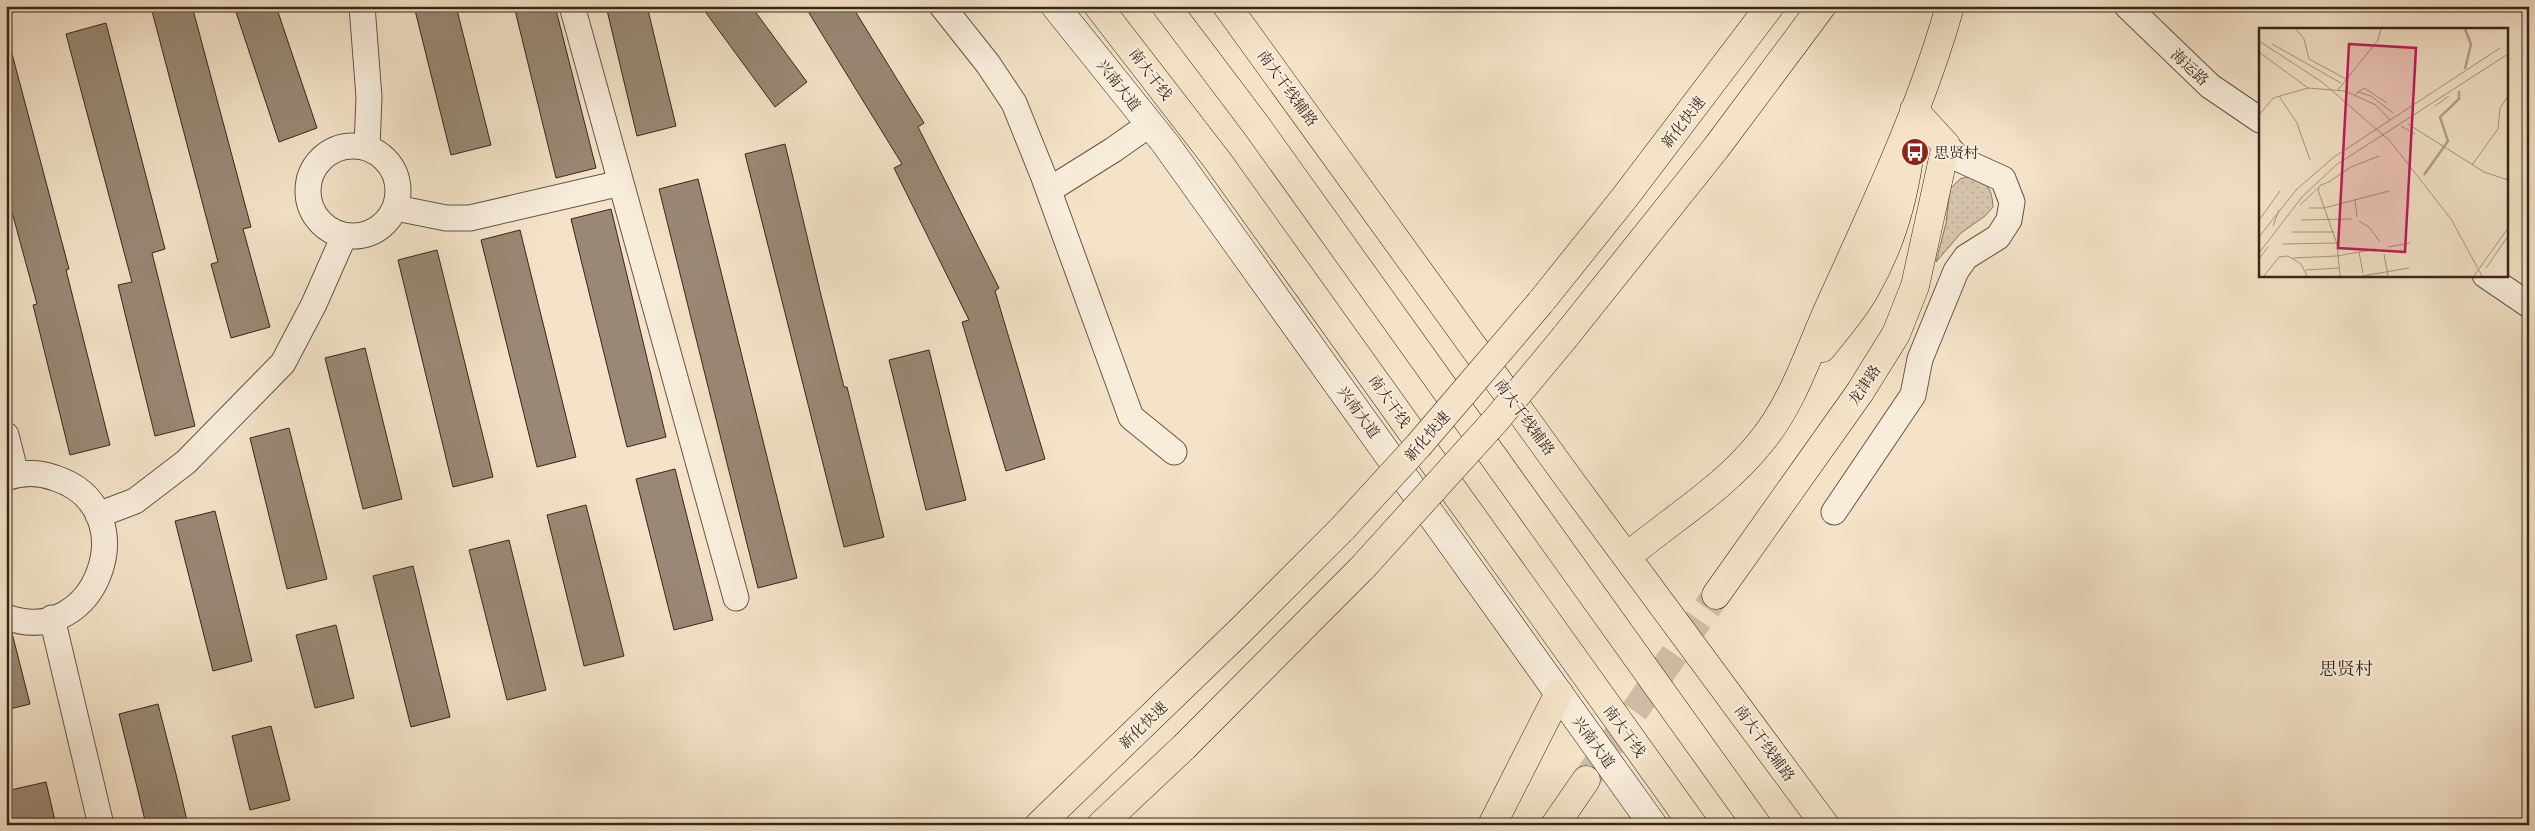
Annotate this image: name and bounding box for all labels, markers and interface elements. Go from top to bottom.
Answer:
inset map [2259,28,2508,276]
street label: 南大干线 [1125,44,1177,104]
street label: 海运路 [2167,45,2213,89]
street label: 南大干线辅路 [1254,46,1322,130]
street label: 兴南大道 [1093,56,1145,114]
street label: 新化快速 [1657,93,1709,151]
bus stop icon: 思贤村 [1900,137,1930,167]
place label: 思贤村 [1934,143,1979,162]
street label: 龙津路 [1844,361,1884,409]
street label: 南大干线 [1365,371,1415,431]
street label: 南大干线辅路 [1491,375,1559,459]
street label: 兴南大道 [1334,382,1384,442]
street label: 新化快速 [1400,407,1454,465]
district label: 思贤村 [2319,658,2373,680]
street label: 新化快速 [1115,697,1171,753]
street label: 南大干线 [1600,701,1650,761]
street label: 南大干线辅路 [1731,701,1799,785]
street label: 兴南大道 [1569,712,1619,772]

